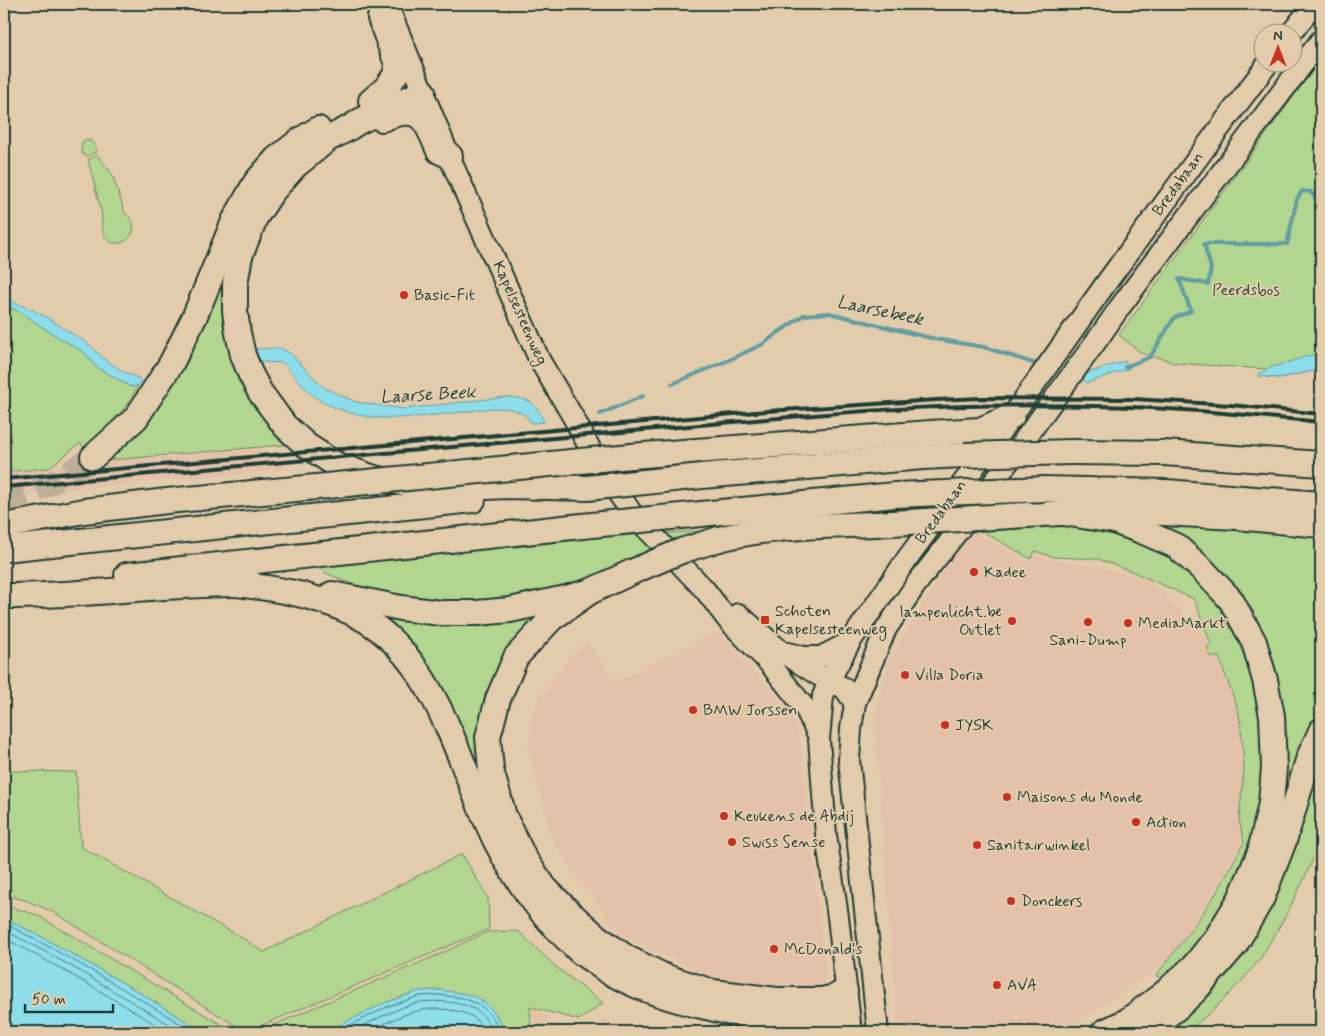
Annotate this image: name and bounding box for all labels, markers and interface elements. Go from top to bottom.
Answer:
north arrow [1252,22,1302,72]
text: N [1273,27,1283,45]
street label: Bredabaan [1148,148,1208,220]
street label: Kapelsesteenweg [487,258,552,369]
park label: Peerdsbos [1212,280,1280,301]
place label: Basic-Fit [414,285,475,306]
marker: Basic-Fit [398,289,410,301]
water label: Laarsebeek [835,290,926,332]
water label: Laarse Beek [380,380,477,409]
street label: Bredabaan [911,476,971,548]
place label: Kadee [984,562,1027,583]
marker: Kadee [968,566,980,578]
place label: Schoten Kapelsesteenweg [775,601,887,641]
place label: lampenlicht.be Outlet [900,602,1003,641]
place label: MediaMarkt [1138,613,1226,634]
marker: Schoten Kapelsesteenweg [759,614,771,626]
marker: lampenlicht.be Outlet [1006,615,1018,627]
marker: Sani-Dump [1082,616,1094,628]
marker: MediaMarkt [1122,617,1134,629]
place label: Sani-Dump [1050,630,1126,651]
place label: Villa Doria [915,665,984,686]
marker: Villa Doria [899,669,911,681]
place label: BMW Jorssen [703,700,797,721]
marker: BMW Jorssen [687,704,699,716]
place label: JYSK [955,715,994,736]
marker: JYSK [939,719,951,731]
place label: Maisons du Monde [1017,787,1143,808]
marker: Maisons du Monde [1001,791,1013,803]
place label: Keukens de Abdij [734,806,854,827]
marker: Keukens de Abdij [718,810,730,822]
place label: Action [1146,812,1187,833]
marker: Action [1130,816,1142,828]
place label: Swiss Sense [742,832,825,853]
place label: Sanitairwinkel [987,835,1090,856]
marker: Swiss Sense [726,836,738,848]
marker: Sanitairwinkel [971,839,983,851]
place label: Donckers [1021,891,1082,912]
marker: Donckers [1005,895,1017,907]
place label: McDonald's [784,939,863,960]
marker: McDonald's [768,943,780,955]
place label: AVA [1007,975,1037,996]
marker: AVA [991,979,1003,991]
scale bar [25,981,112,1013]
text: 50 m [32,990,66,1010]

